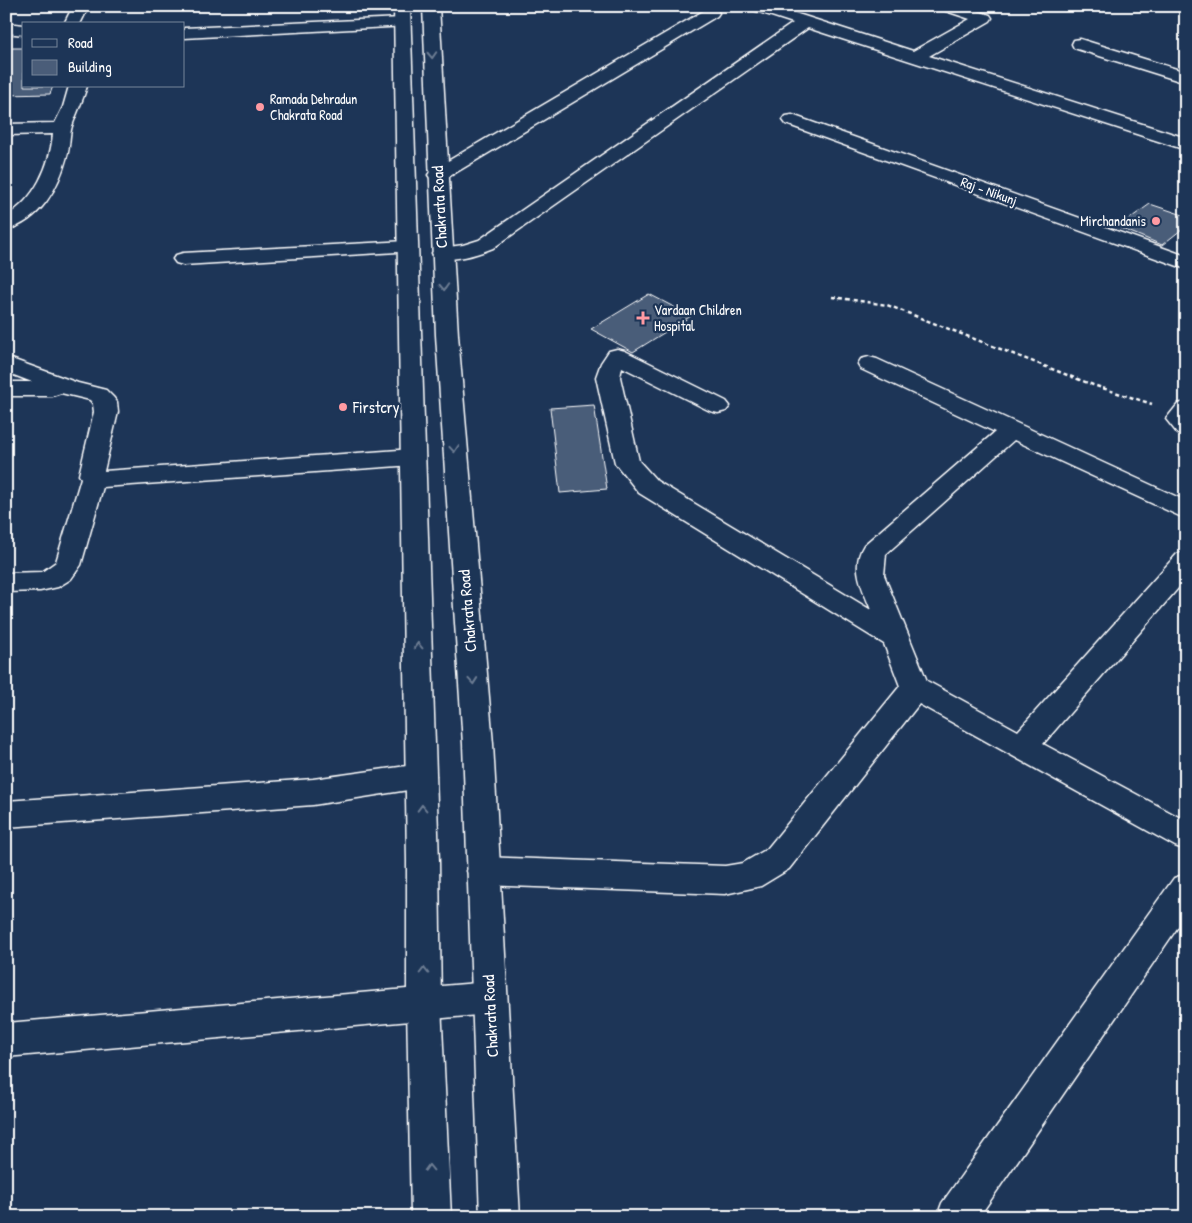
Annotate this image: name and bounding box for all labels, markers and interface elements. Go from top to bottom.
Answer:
legend [22,22,185,88]
text: Road [68,32,93,53]
one-way arrow [427,51,438,59]
text: Building [68,56,112,77]
place label: Ramada Dehradun Chakrata Road [270,89,357,124]
marker: Ramada Dehradun Chakrata Road [254,101,266,113]
street label: Chakrata Road [426,165,452,249]
street label: Raj - Nikunj [958,172,1020,210]
place label: Mirchandanis [1080,211,1146,230]
marker: Mirchandanis [1150,215,1162,227]
one-way arrow [438,283,449,291]
place label: Vardaan Children Hospital [654,300,742,336]
marker: Vardaan Children Hospital [636,311,650,325]
place label: Firstcry [352,396,400,418]
marker: Firstcry [337,401,349,413]
one-way arrow [449,446,460,454]
street label: Chakrata Road [452,569,482,653]
one-way arrow [412,641,423,649]
one-way arrow [467,677,478,685]
one-way arrow [417,804,427,812]
one-way arrow [419,966,429,974]
street label: Chakrata Road [477,974,503,1058]
one-way arrow [424,1164,434,1172]

